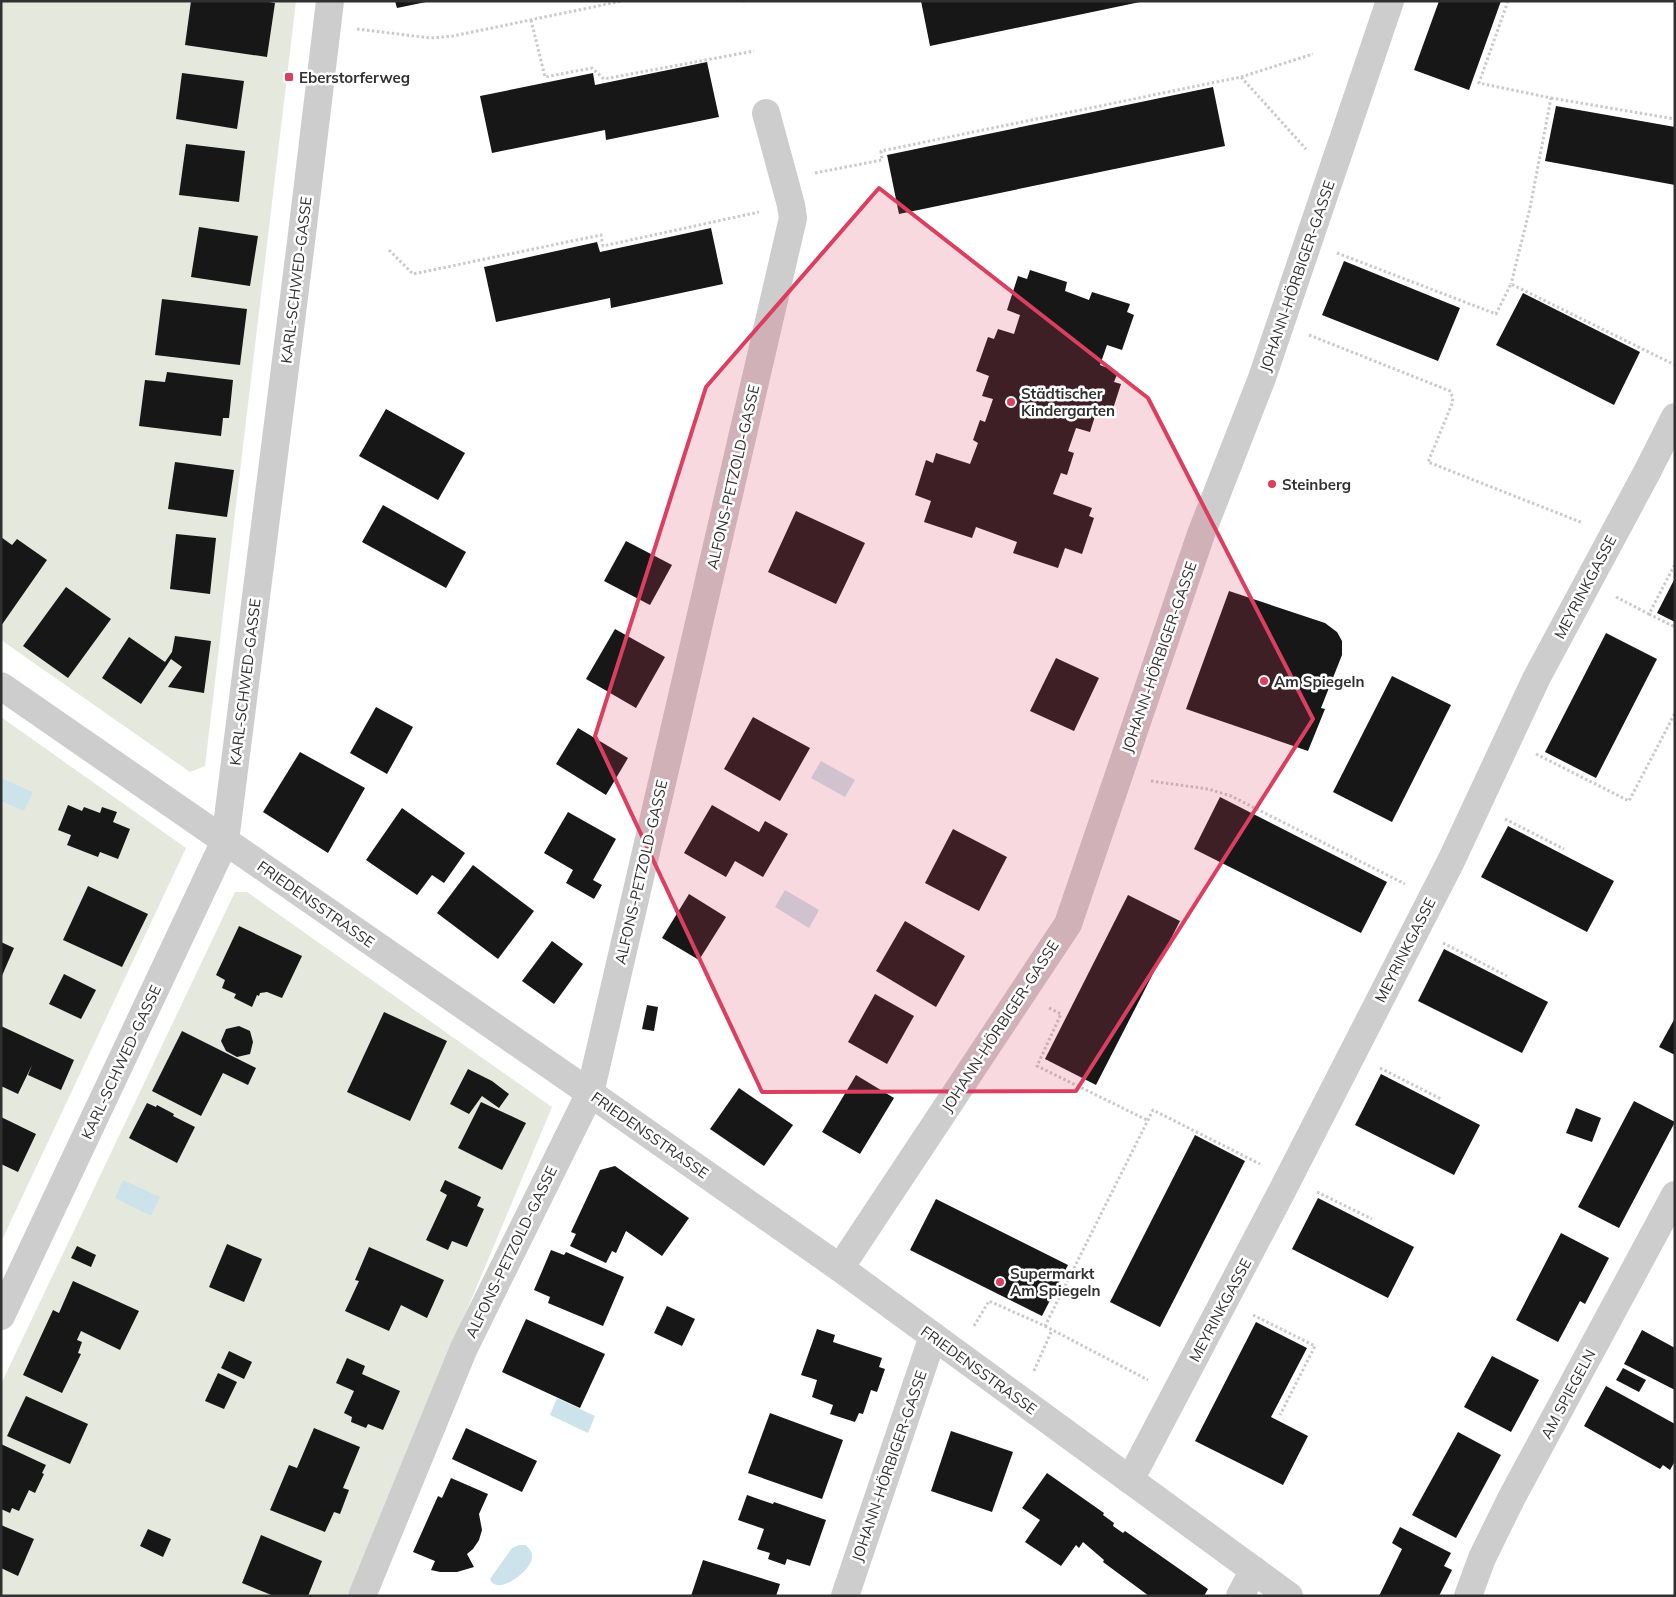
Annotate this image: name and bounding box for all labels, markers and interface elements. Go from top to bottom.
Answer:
place label: Eberstorferweg [299,68,410,87]
marker: Eberstorferweg [283,71,295,83]
street label: JOHANN-HÖRBIGER-GASSE [1255,178,1339,374]
street label: KARL-SCHWED-GASSE [276,195,316,364]
street label: ALFONS-PETZOLD-GASSE [703,383,764,571]
place label: Städtischer Kindergarten [1021,384,1115,420]
marker: Städtischer Kindergarten [1005,396,1017,408]
place label: Steinberg [1282,475,1351,494]
marker: Steinberg [1266,478,1278,490]
street label: MEYRINKGASSE [1550,532,1620,642]
street label: JOHANN-HÖRBIGER-GASSE [1117,559,1201,755]
street label: KARL-SCHWED-GASSE [225,597,265,766]
place label: Am Spiegeln [1274,672,1364,691]
marker: Am Spiegeln [1258,675,1270,687]
street label: ALFONS-PETZOLD-GASSE [611,778,672,966]
street label: FRIEDENSSTRASSE [254,856,378,952]
street label: MEYRINKGASSE [1370,894,1440,1005]
street label: JOHANN-HÖRBIGER-GASSE [937,936,1063,1116]
street label: KARL-SCHWED-GASSE [77,982,165,1142]
street label: FRIEDENSSTRASSE [588,1087,712,1183]
street label: ALFONS-PETZOLD-GASSE [461,1163,561,1341]
street label: MEYRINKGASSE [1185,1255,1255,1365]
place label: Supermarkt Am Spiegeln [1010,1264,1100,1300]
marker: Supermarkt Am Spiegeln [994,1276,1006,1288]
street label: FRIEDENSSTRASSE [917,1321,1041,1419]
street label: AM SPIEGELN [1536,1346,1600,1442]
street label: JOHANN-HÖRBIGER-GASSE [847,1368,931,1564]

